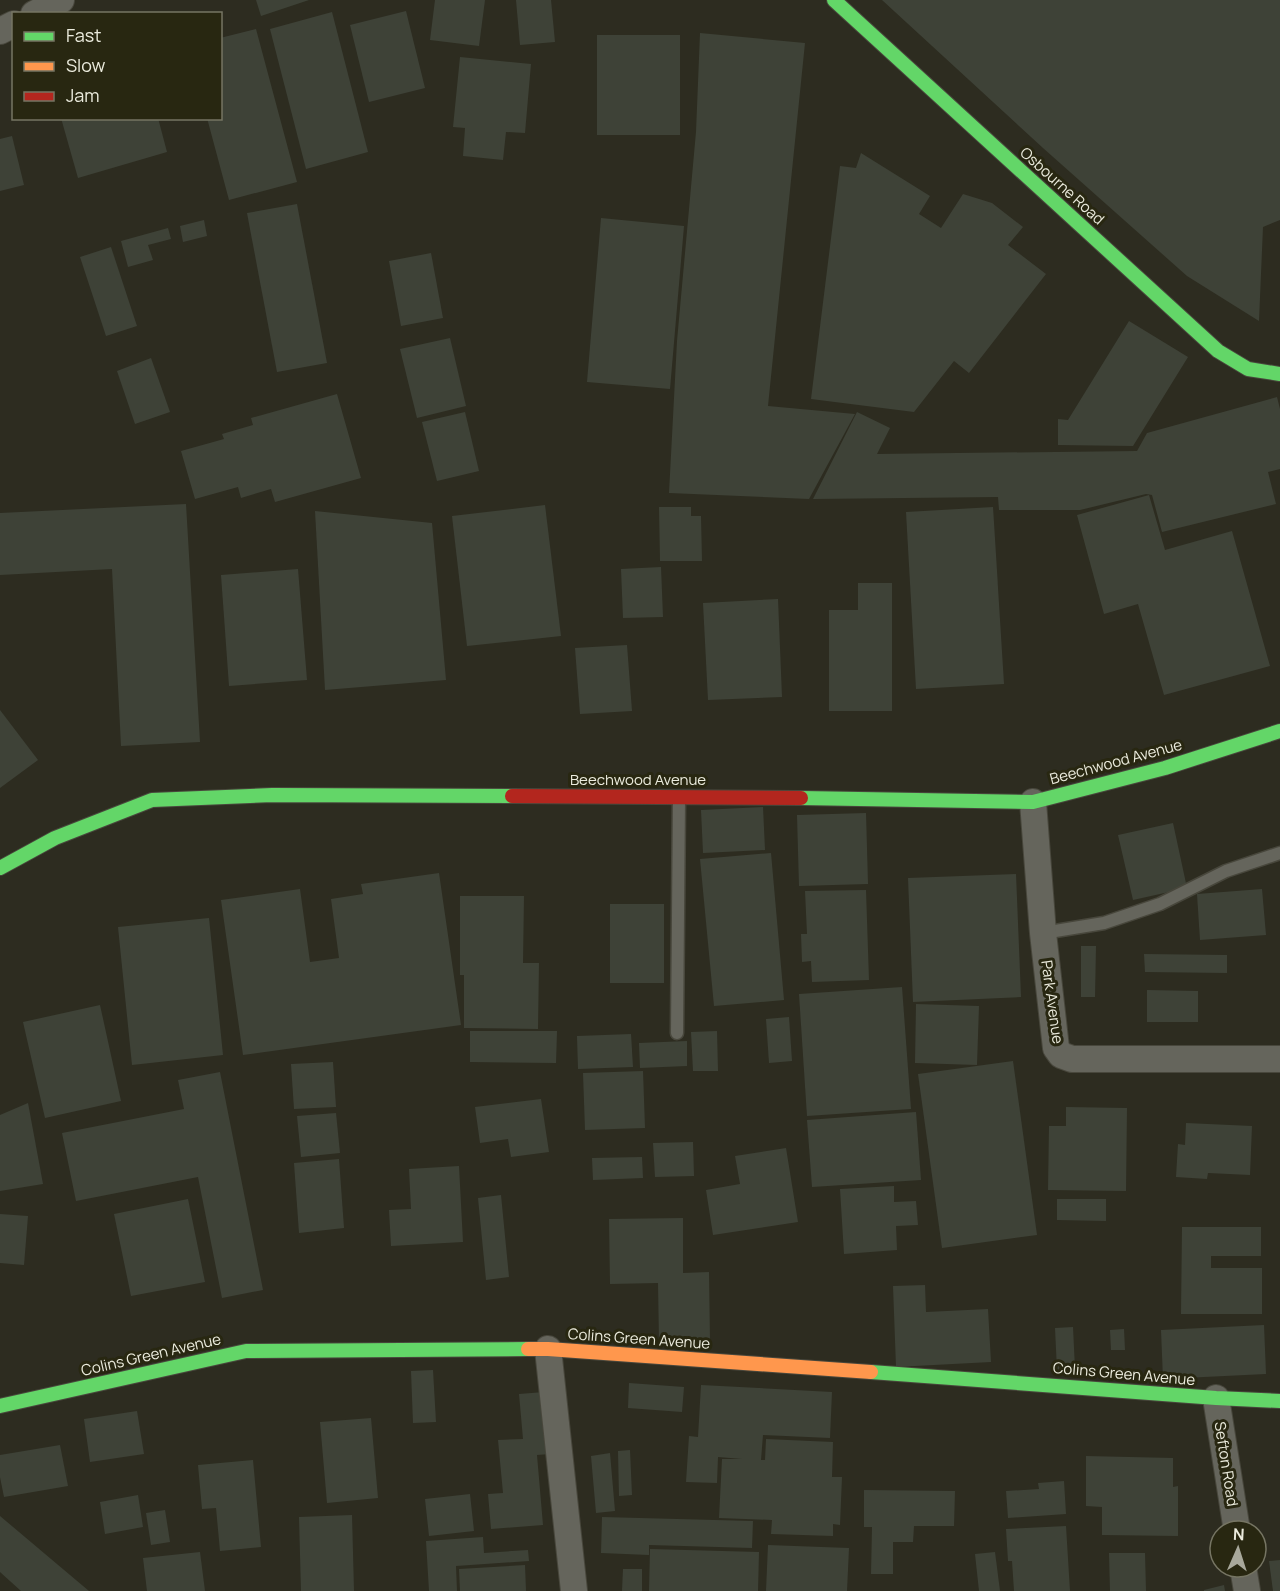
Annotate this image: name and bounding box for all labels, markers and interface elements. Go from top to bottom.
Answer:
legend [12,12,222,120]
text: Fast [66,23,101,47]
text: Slow [66,53,106,77]
text: Jam [66,83,100,107]
street label: Osbourne Road [1016,142,1109,229]
street label: Beechwood Avenue [1047,734,1185,789]
street label: Beechwood Avenue [570,769,706,790]
street label: Park Avenue [1036,959,1069,1045]
street label: Colins Green Avenue [567,1323,711,1354]
street label: Colins Green Avenue [79,1328,223,1381]
street label: Colins Green Avenue [1052,1357,1196,1390]
street label: Sefton Road [1209,1420,1244,1508]
north arrow [1208,1519,1268,1579]
text: N [1232,1523,1245,1545]

